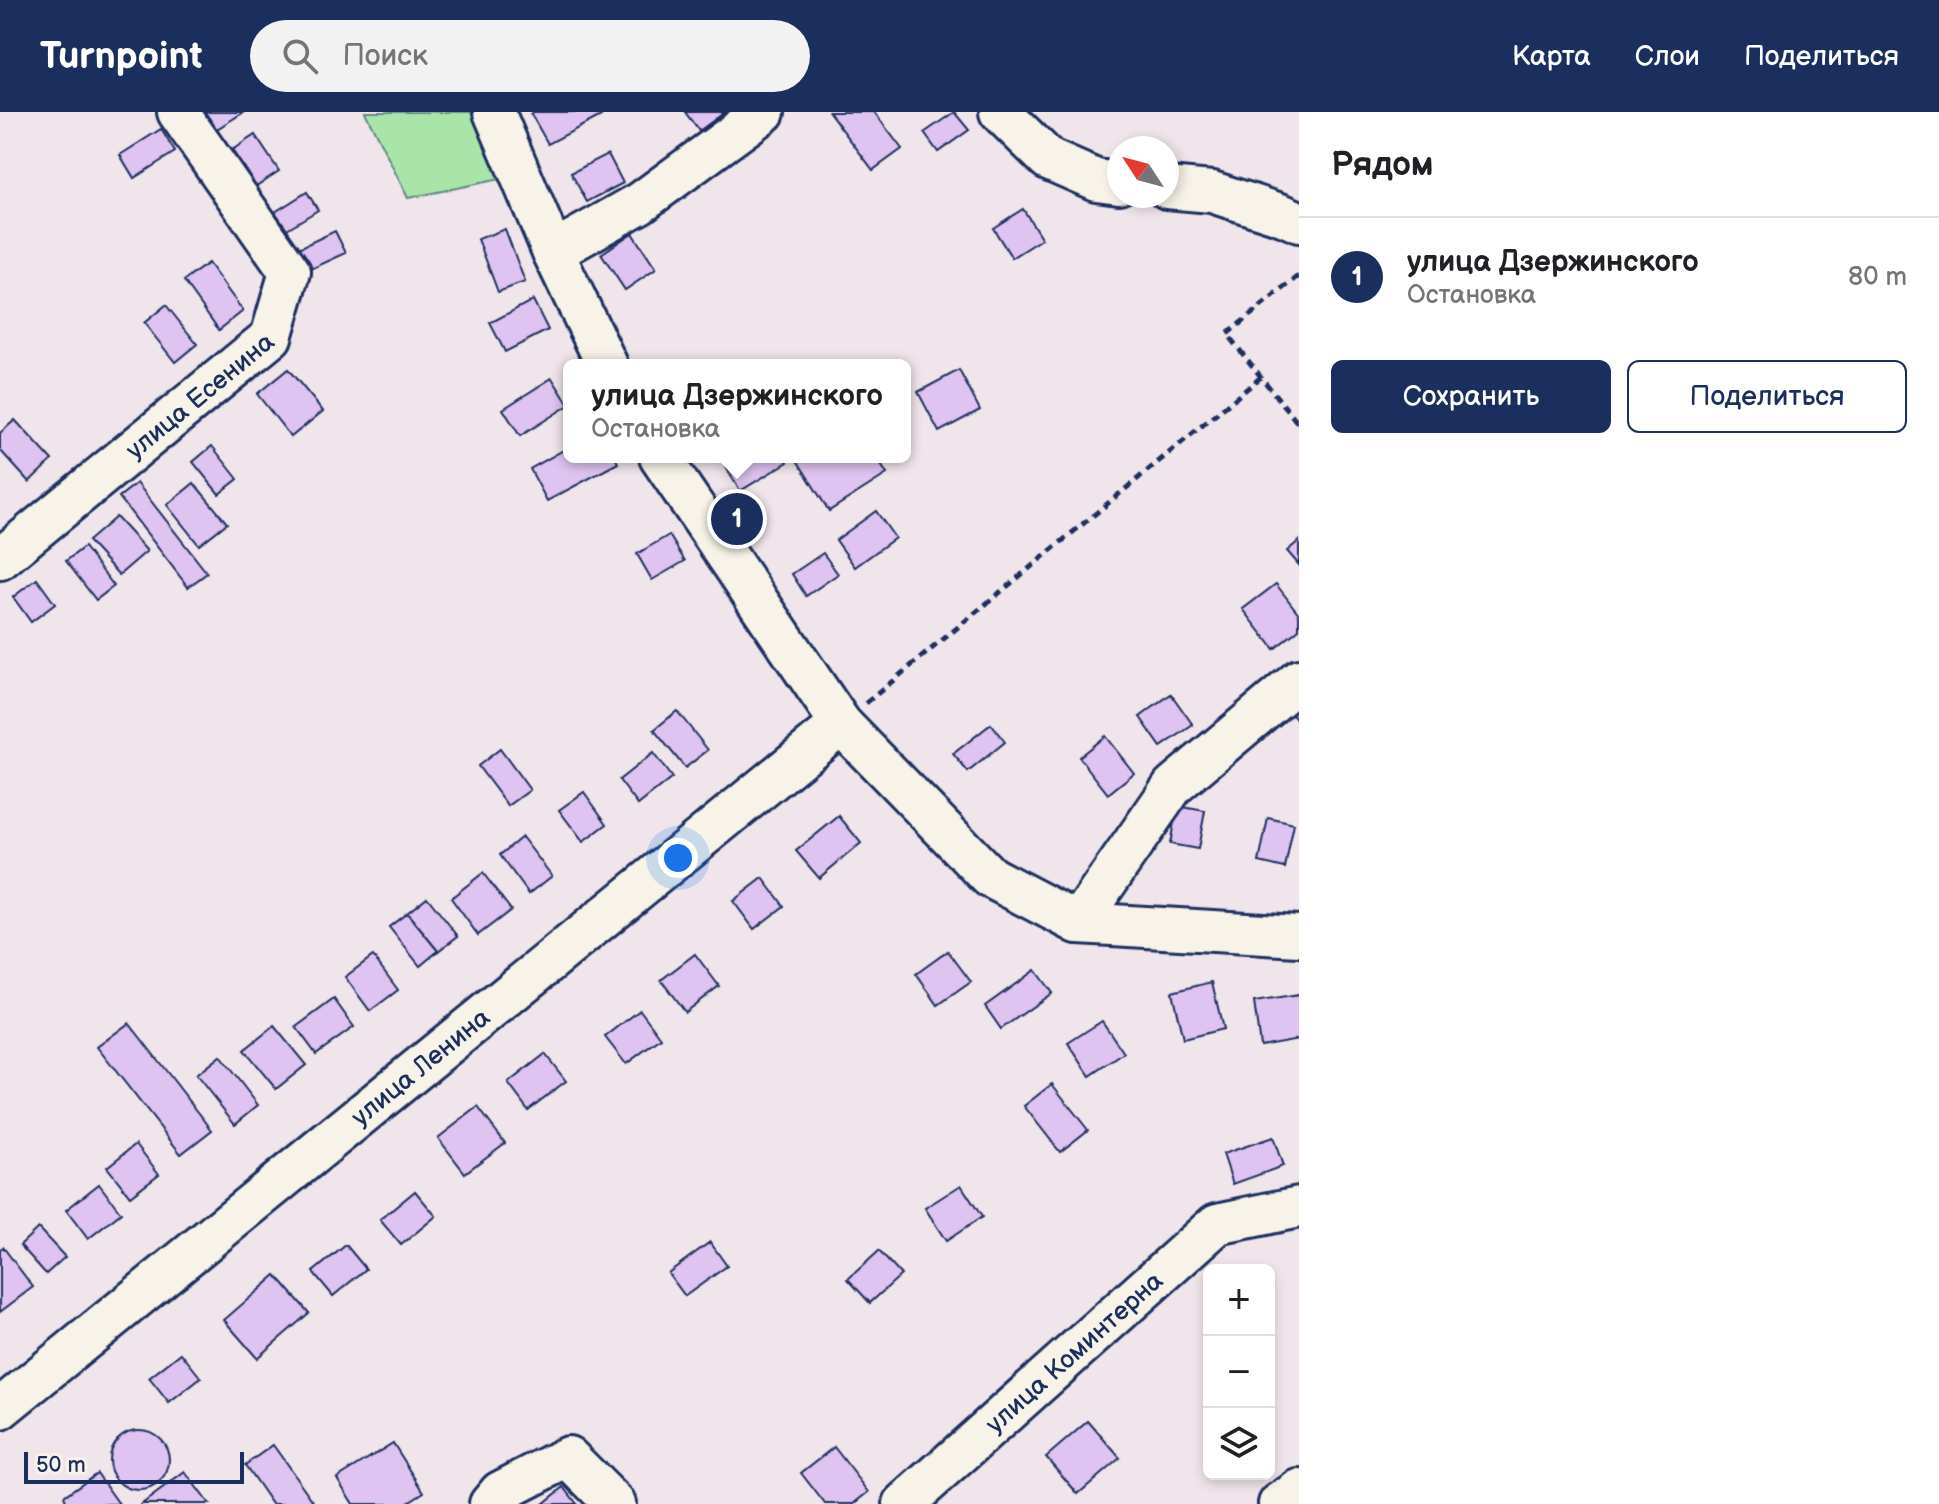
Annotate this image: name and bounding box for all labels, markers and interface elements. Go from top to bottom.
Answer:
search box [250,20,810,92]
text: Turnpoint [40,34,202,79]
icon: search [278,34,322,78]
text: Поиск [342,38,428,74]
text: Карта [1512,40,1591,73]
text: Слои [1635,40,1700,73]
text: Поделиться [1744,40,1899,73]
north arrow [1107,136,1179,208]
text: Рядом [1331,144,1433,185]
text: улица Дзержинского [1407,244,1699,280]
text: 1 [1352,262,1362,293]
text: 80 m [1848,262,1907,293]
text: Остановка [1407,280,1536,311]
street label: улица Есенина [120,327,281,467]
popup [563,359,911,463]
button: Сохранить [1331,360,1611,433]
button: Поделиться [1627,360,1907,433]
text: улица Дзержинского [591,378,883,414]
text: Остановка [591,414,720,445]
pin: 1 [711,489,763,549]
your location [658,838,698,878]
street label: улица Ленина [346,1002,497,1133]
map controls [1203,1264,1275,1480]
button: + [1203,1264,1275,1336]
street label: улица Коминтерна [980,1266,1170,1440]
button: − [1203,1336,1275,1408]
button: layers [1203,1408,1275,1480]
scale bar [24,1448,244,1484]
text: 50 m [36,1452,86,1479]

